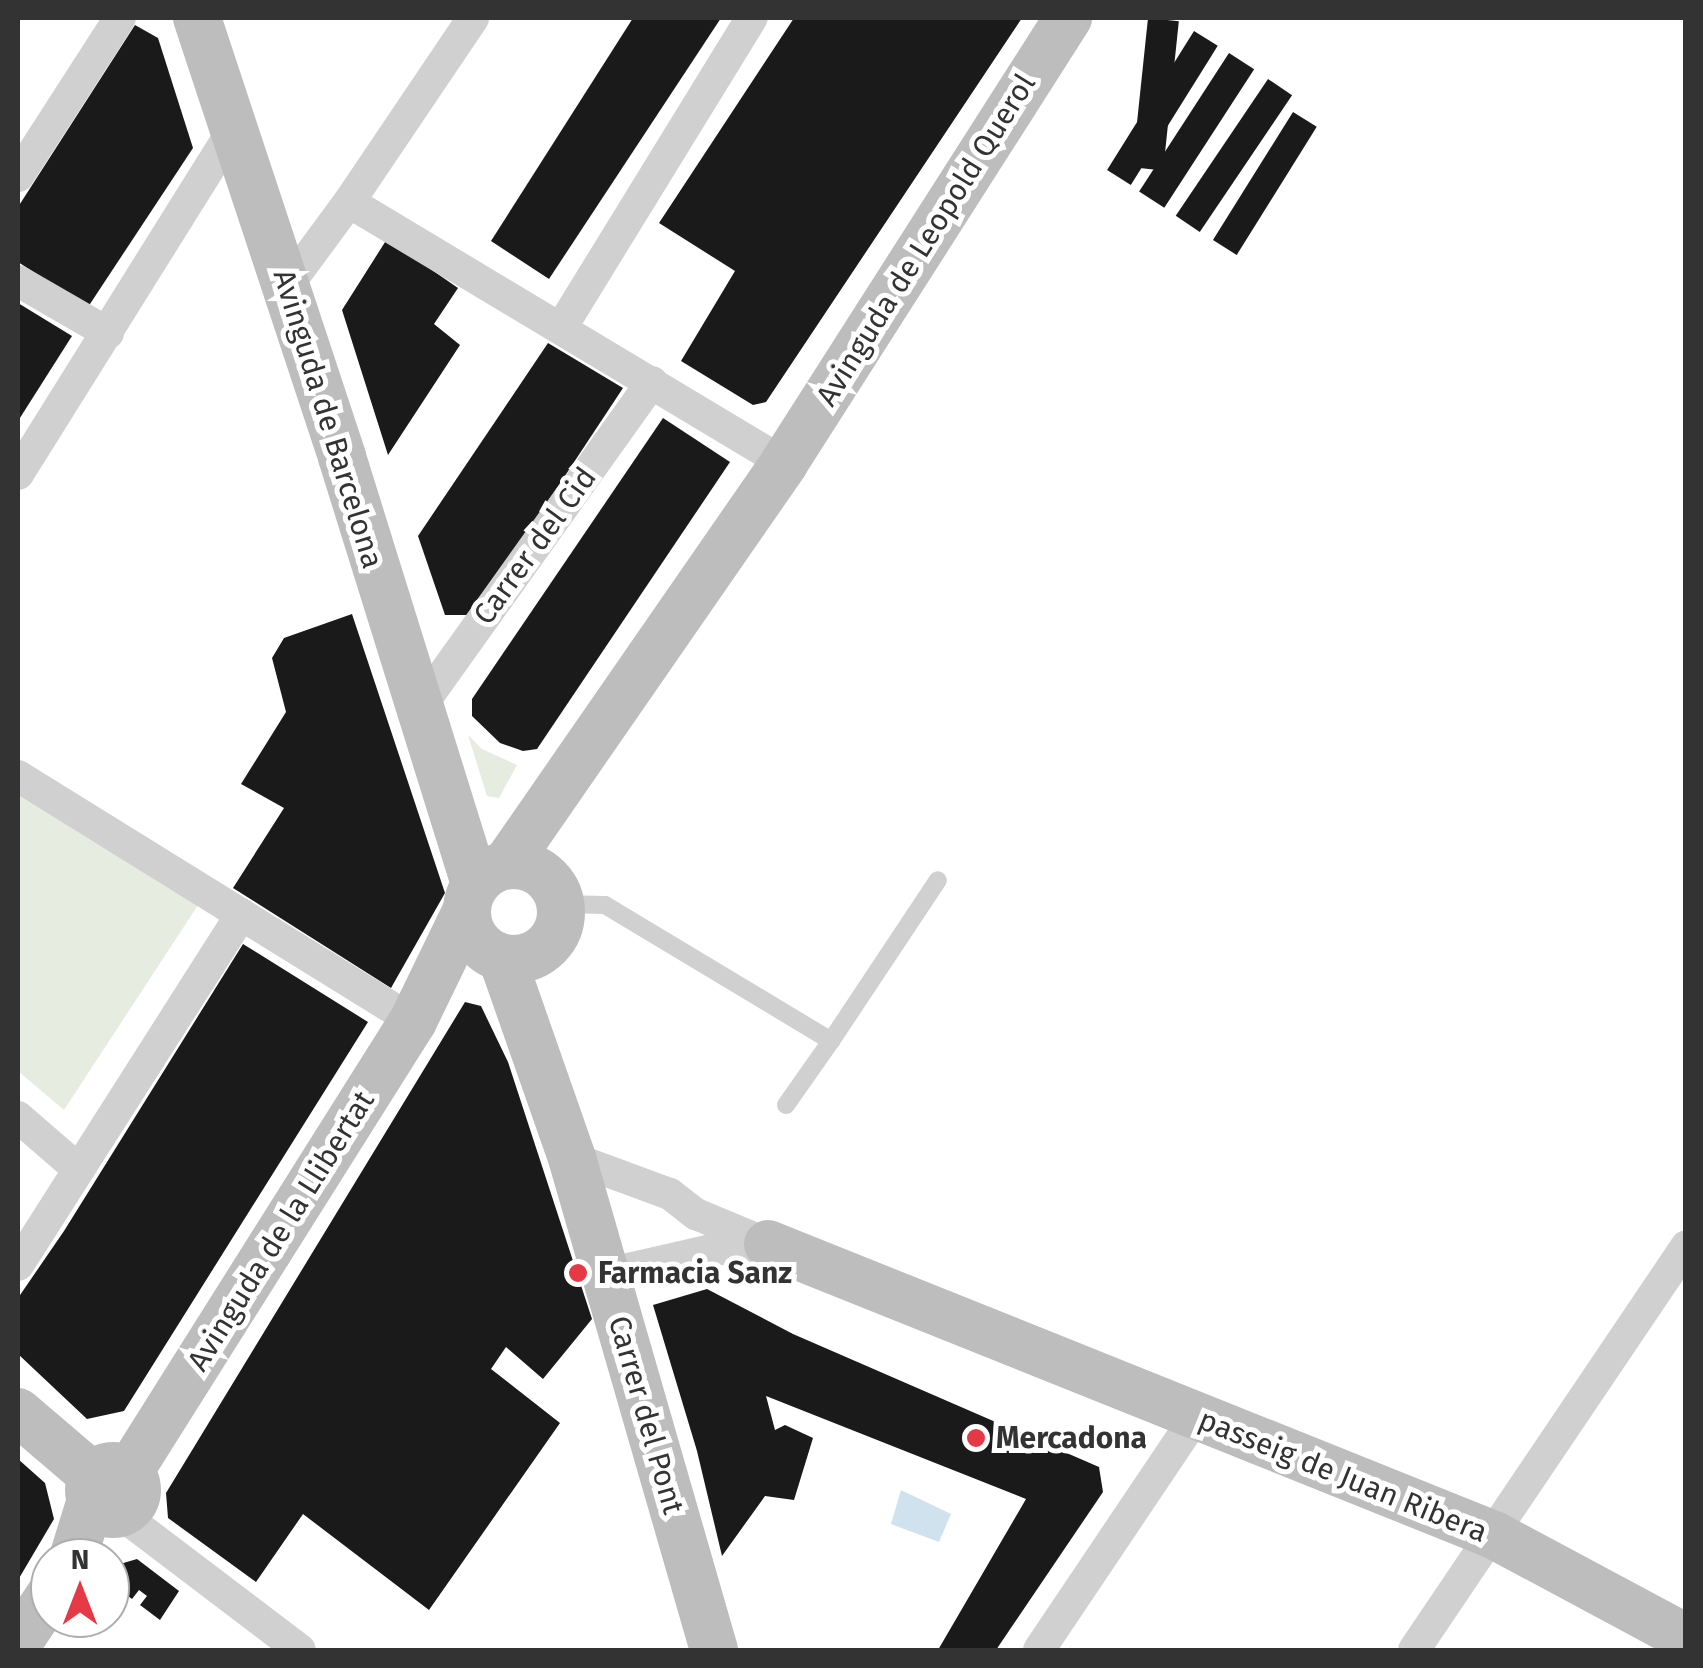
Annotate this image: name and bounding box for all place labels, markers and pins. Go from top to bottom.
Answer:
place label: Farmacia Sanz [598,1255,792,1291]
marker: Farmacia Sanz [567,1262,589,1284]
place label: Mercadona [996,1420,1147,1456]
marker: Mercadona [965,1427,987,1449]

